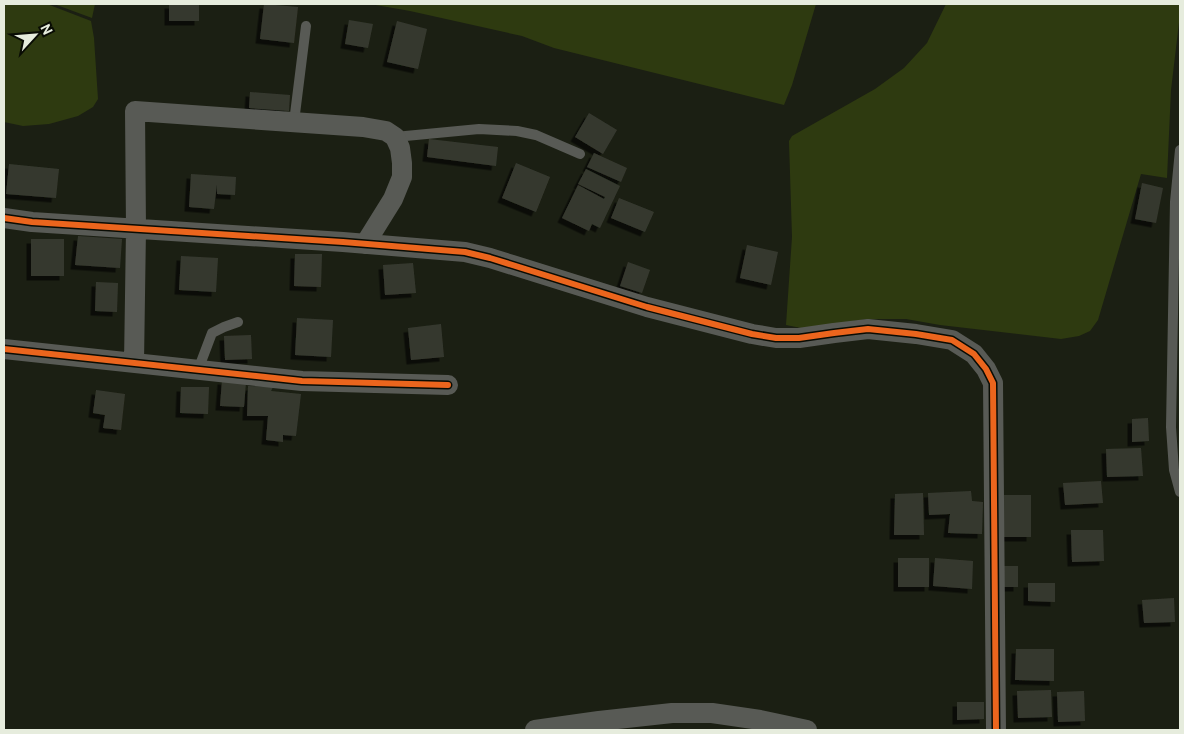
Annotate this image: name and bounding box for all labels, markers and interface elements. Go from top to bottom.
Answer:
north arrow [10,10,60,60]
text: N [35,22,55,38]

